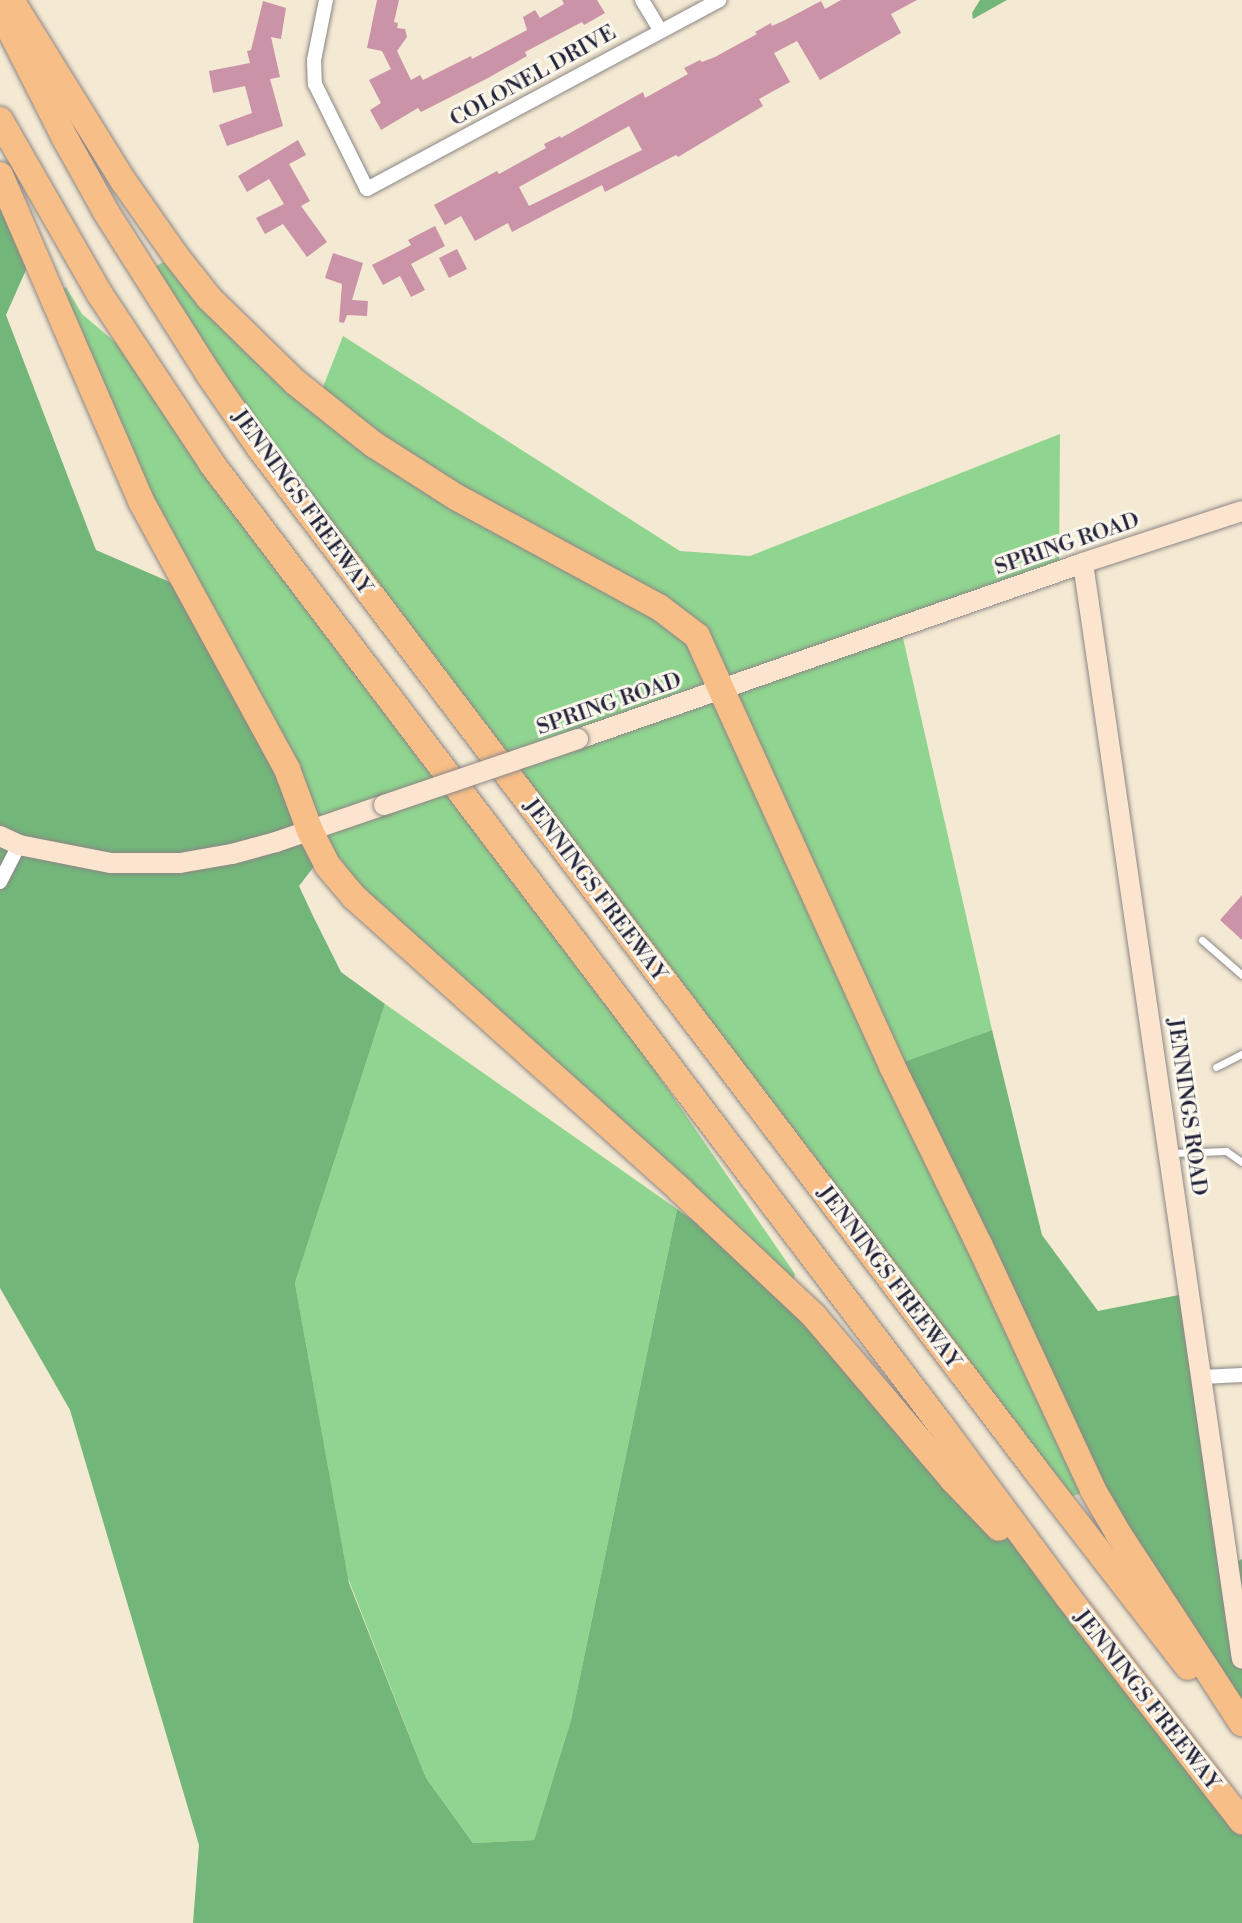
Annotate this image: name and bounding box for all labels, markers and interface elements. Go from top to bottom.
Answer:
street label: COLONEL DRIVE [445,19,621,133]
street label: JENNINGS FREEWAY [226,404,378,600]
street label: SPRING ROAD [991,507,1143,581]
street label: SPRING ROAD [533,667,685,741]
street label: JENNINGS FREEWAY [518,793,672,987]
street label: JENNINGS ROAD [1161,1017,1213,1197]
street label: JENNINGS FREEWAY [812,1180,966,1374]
street label: JENNINGS FREEWAY [1068,1604,1226,1796]

